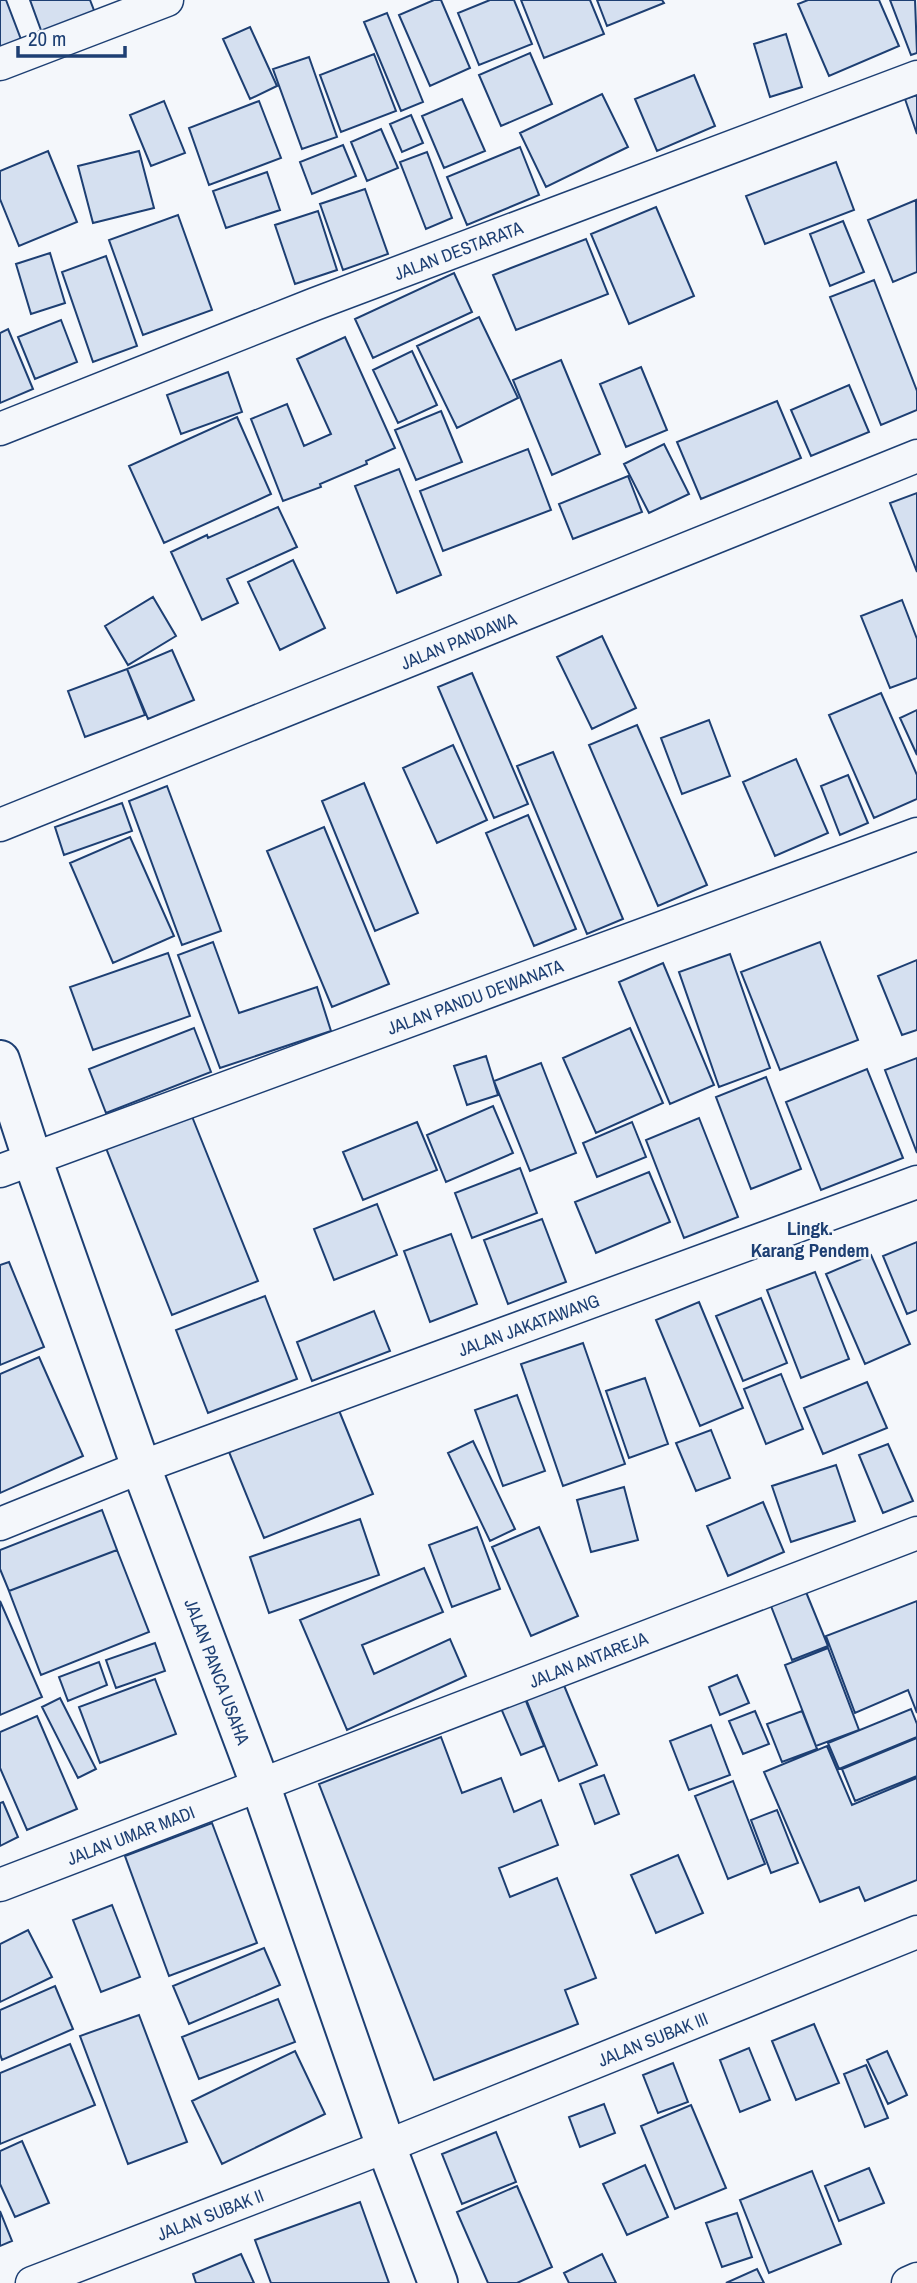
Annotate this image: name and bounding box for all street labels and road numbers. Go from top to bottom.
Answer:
street label: JALAN DESTARATA [390,214,526,286]
street label: JALAN PANDAWA [397,606,520,675]
street label: JALAN PANDU DEWANATA [383,953,567,1040]
street label: JALAN JAKATAWANG [455,1287,603,1362]
street label: JALAN PANCA USAHA [179,1595,257,1748]
street label: JALAN ANTAREJA [525,1625,651,1693]
street label: JALAN UMAR MADI [63,1799,198,1871]
street label: JALAN SUBAK III [594,2005,711,2072]
street label: JALAN SUBAK II [153,2182,267,2246]

